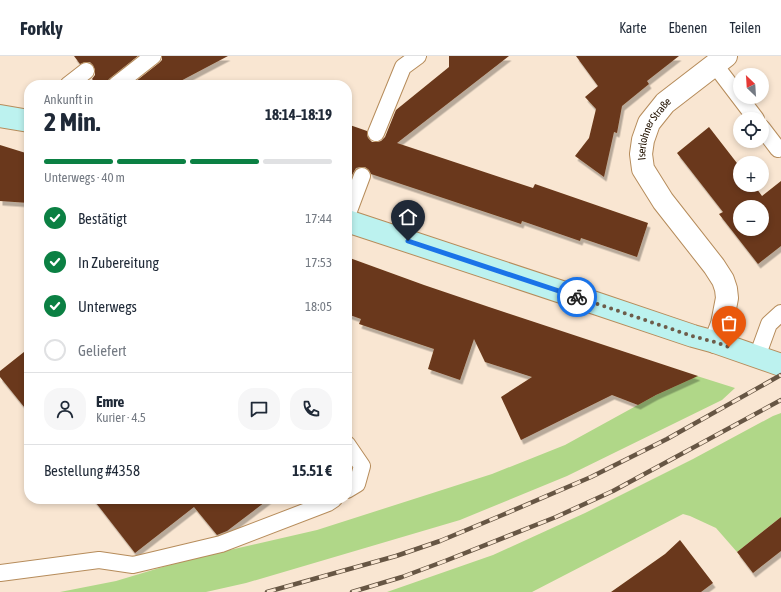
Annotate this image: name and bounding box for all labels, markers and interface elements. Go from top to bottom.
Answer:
text: Forkly [20,17,63,39]
text: Karte [619,20,646,36]
text: Ebenen [668,20,707,36]
text: Teilen [729,20,761,36]
north arrow [733,68,769,104]
map controls [733,68,769,236]
text: Ankunft in [44,92,93,107]
street label: Iserlohner Straße [635,95,673,161]
text: 18:14–18:19 [265,106,332,123]
text: 2 Min. [44,107,100,137]
button: locate [733,112,769,148]
button: + [733,156,769,192]
text: Unterwegs · 40 m [44,170,125,185]
pin [391,200,425,241]
button: − [733,200,769,236]
icon: home [397,206,419,228]
icon: check [44,207,66,229]
text: Bestätigt [78,210,127,227]
text: 17:44 [305,211,332,226]
icon: check [44,251,66,273]
text: In Zubereitung [78,254,159,271]
text: 17:53 [305,255,332,270]
courier [557,277,597,317]
icon: bike [566,286,588,308]
icon: check [44,295,66,317]
text: Unterwegs [78,298,137,315]
text: 18:05 [305,299,332,314]
pin [712,306,746,347]
icon: bag [718,312,740,334]
text: Geliefert [78,342,127,359]
button: person [44,388,86,430]
button: chat [238,388,280,430]
button: phone [290,388,332,430]
text: Emre [96,393,124,410]
text: Kurier · 4.5 [96,410,146,425]
text: Bestellung #4358 [44,462,140,479]
text: 15.51 € [292,462,332,479]

